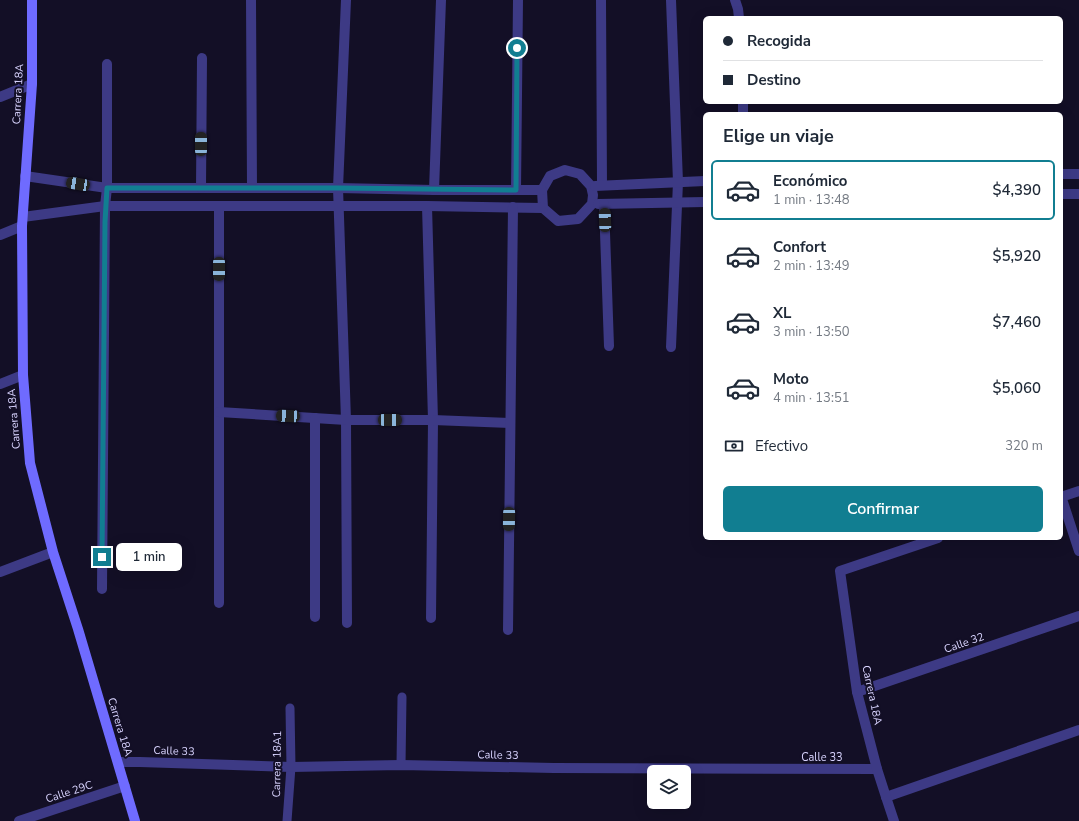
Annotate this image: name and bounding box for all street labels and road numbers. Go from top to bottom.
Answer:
street label: Carrera 18A [9,63,27,125]
street label: Carrera 18A [4,388,24,450]
street label: Calle 32 [942,629,986,657]
street label: Carrera 18A [858,664,886,726]
street label: Carrera 18A [104,696,136,758]
street label: Carrera 18A1 [269,730,285,798]
street label: Calle 33 [153,743,195,759]
street label: Calle 33 [477,747,519,763]
street label: Calle 33 [801,750,843,765]
street label: Calle 29C [43,777,95,807]

